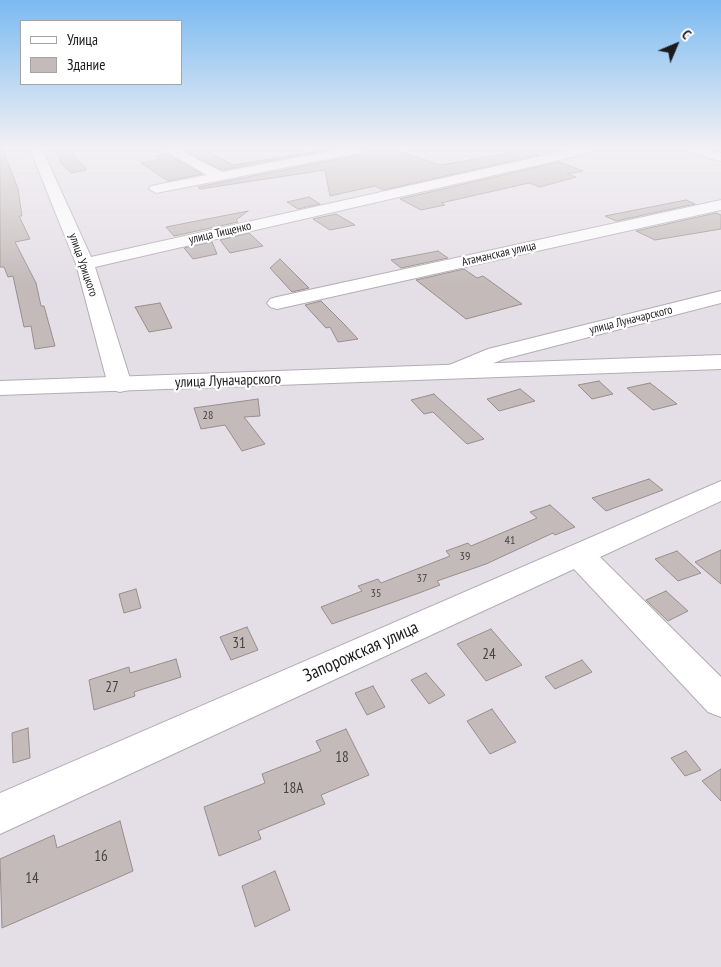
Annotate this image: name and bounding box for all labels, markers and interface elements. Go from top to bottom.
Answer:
legend [20,20,182,85]
north arrow [651,20,701,70]
text: С [678,26,695,43]
text: Улица [67,30,98,49]
text: Здание [67,55,105,74]
street label: улица Тищенко [187,219,253,247]
street label: улица Урицкого [65,231,101,299]
street label: Атаманская улица [460,238,538,270]
street label: улица Луначарского [588,303,674,337]
street label: улица Луначарского [175,370,281,392]
house number: 28 [203,409,213,423]
house number: 41 [505,534,515,548]
house number: 39 [460,550,470,564]
house number: 37 [417,572,427,586]
house number: 35 [371,587,381,601]
street label: Запорожская улица [300,617,422,687]
house number: 31 [232,635,246,653]
house number: 24 [482,646,496,664]
house number: 27 [105,679,119,697]
house number: 18 [335,749,349,767]
house number: 18А [283,780,303,798]
house number: 16 [94,848,108,866]
house number: 14 [25,870,39,888]

